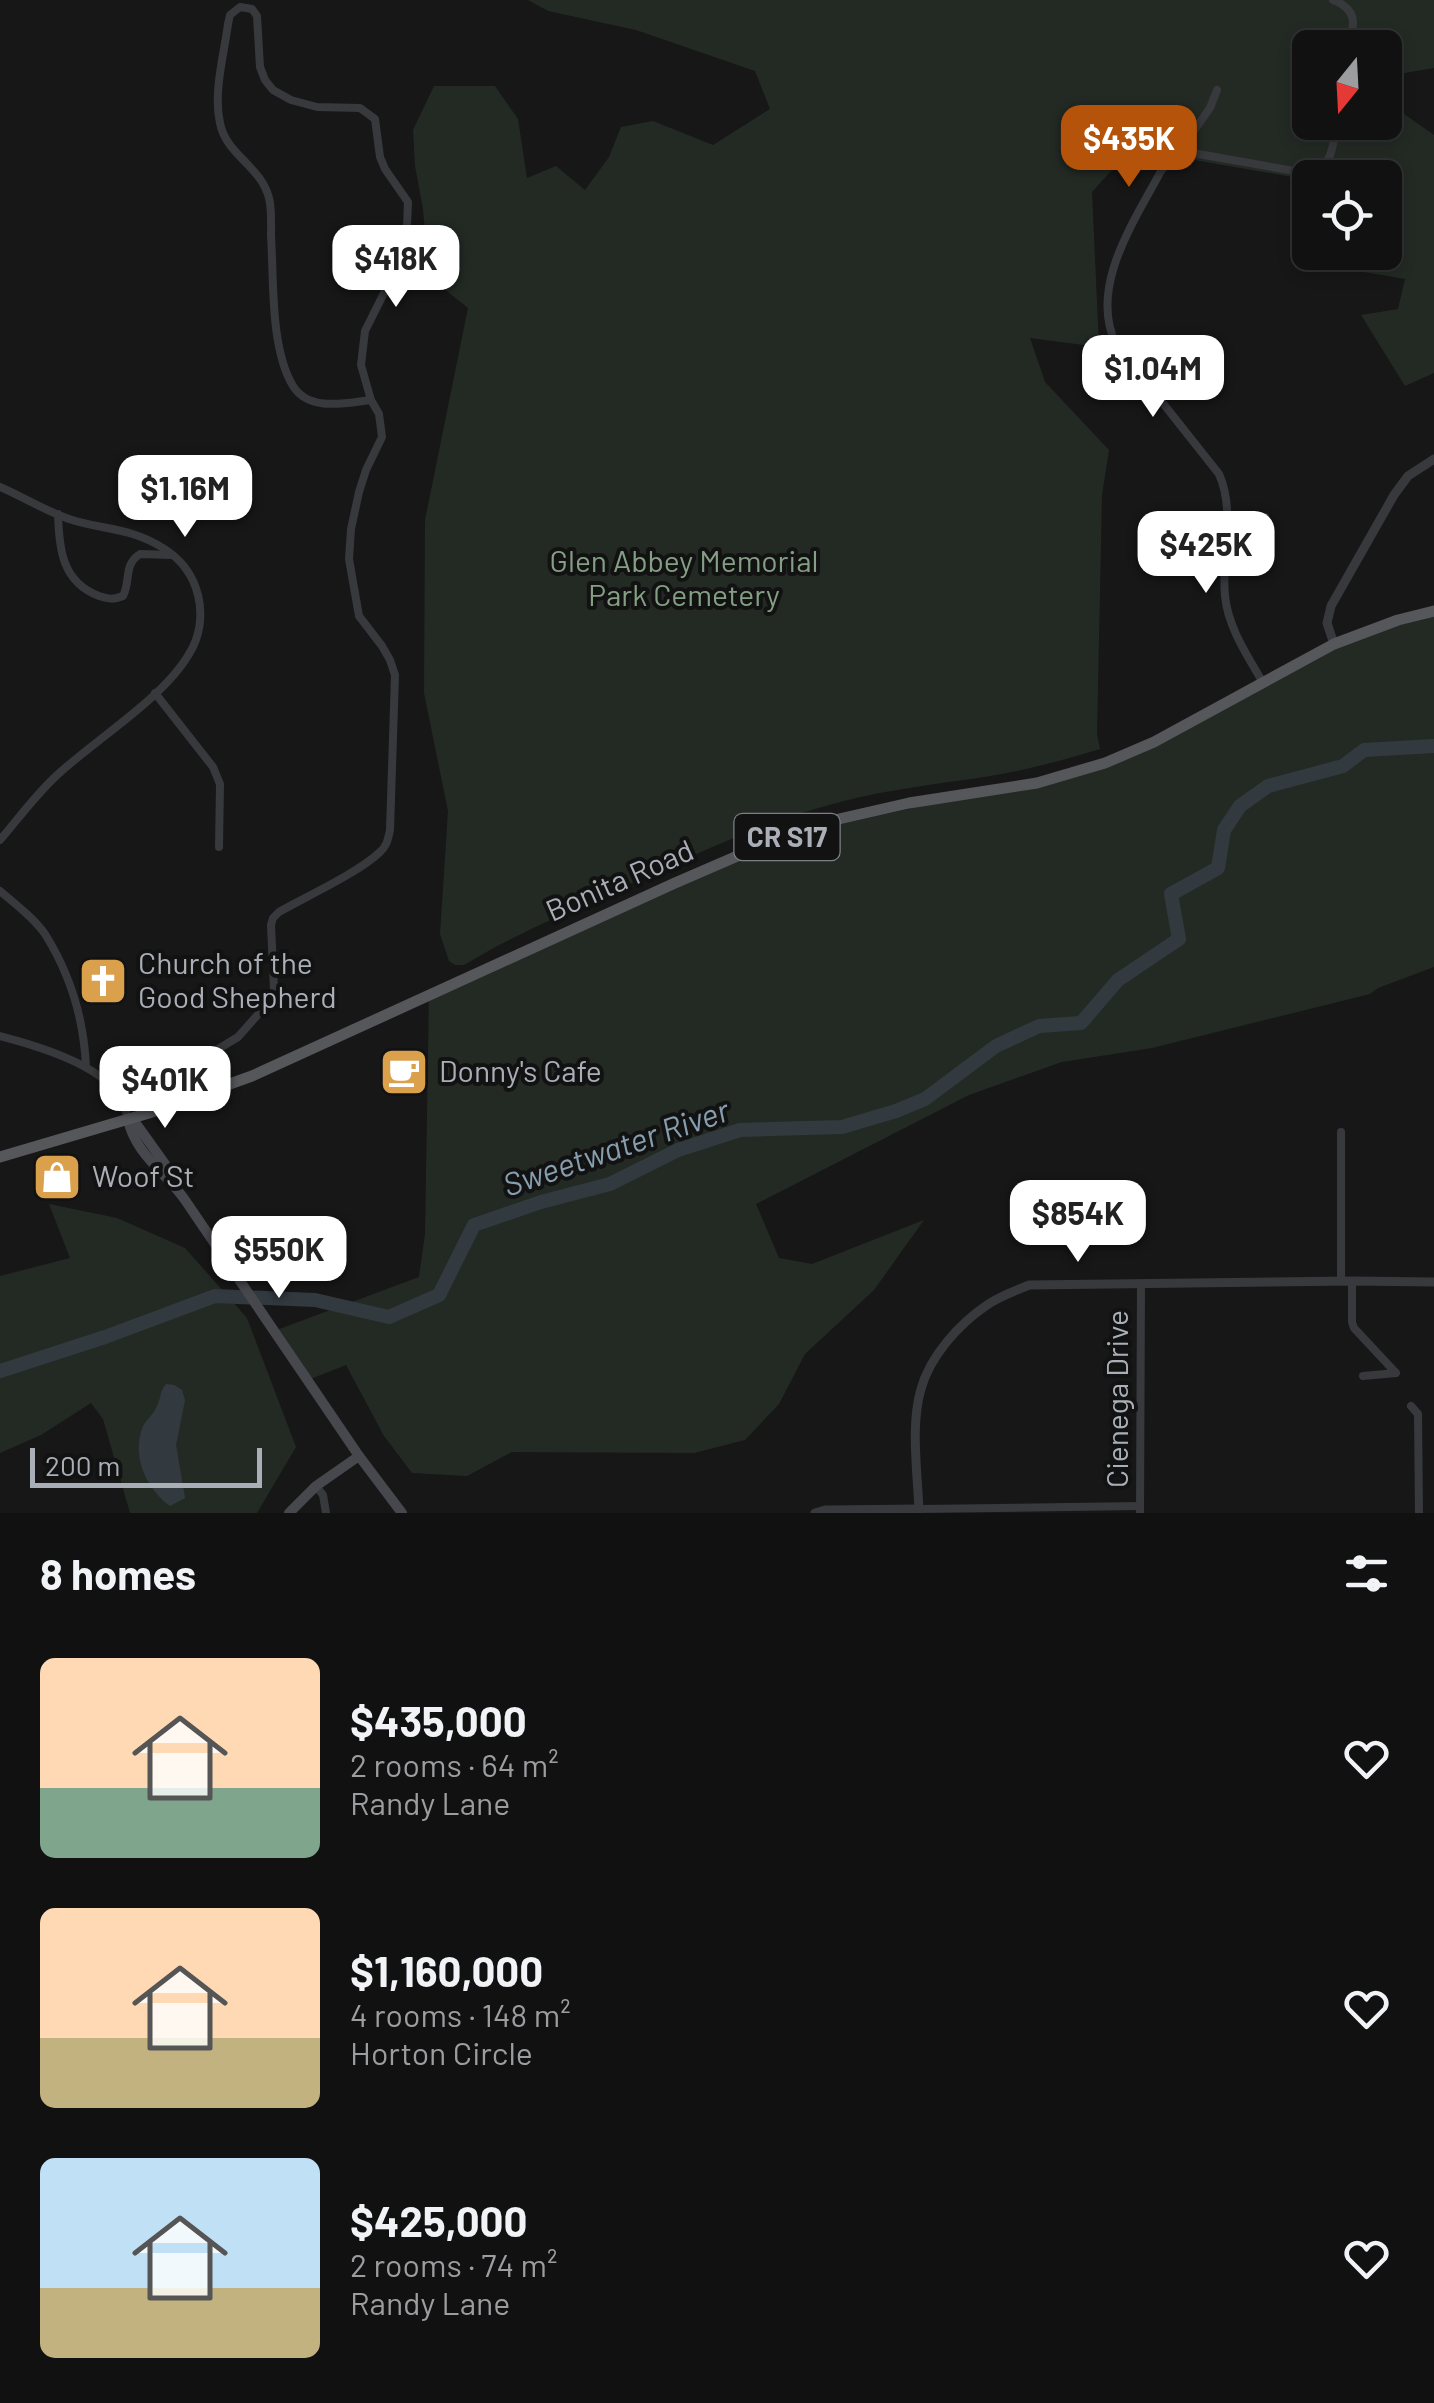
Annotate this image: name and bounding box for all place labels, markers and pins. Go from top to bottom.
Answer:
pin: $435K [1059,105,1199,190]
pin: $418K [326,225,466,310]
pin: $1.04M [1072,335,1234,420]
pin: $1.16M [104,455,266,540]
pin: $425K [1136,511,1276,596]
place label: Church of the Good Shepherd [138,944,337,1014]
church icon: Church of the Good Shepherd [77,955,129,1007]
pin: $401K [95,1046,235,1131]
cafe icon: Donny's Cafe [378,1046,430,1098]
place label: Donny's Cafe [439,1052,602,1088]
shop icon: Woof St [31,1151,83,1203]
place label: Woof St [92,1157,195,1193]
pin: $854K [1008,1180,1148,1265]
pin: $550K [209,1216,349,1301]

